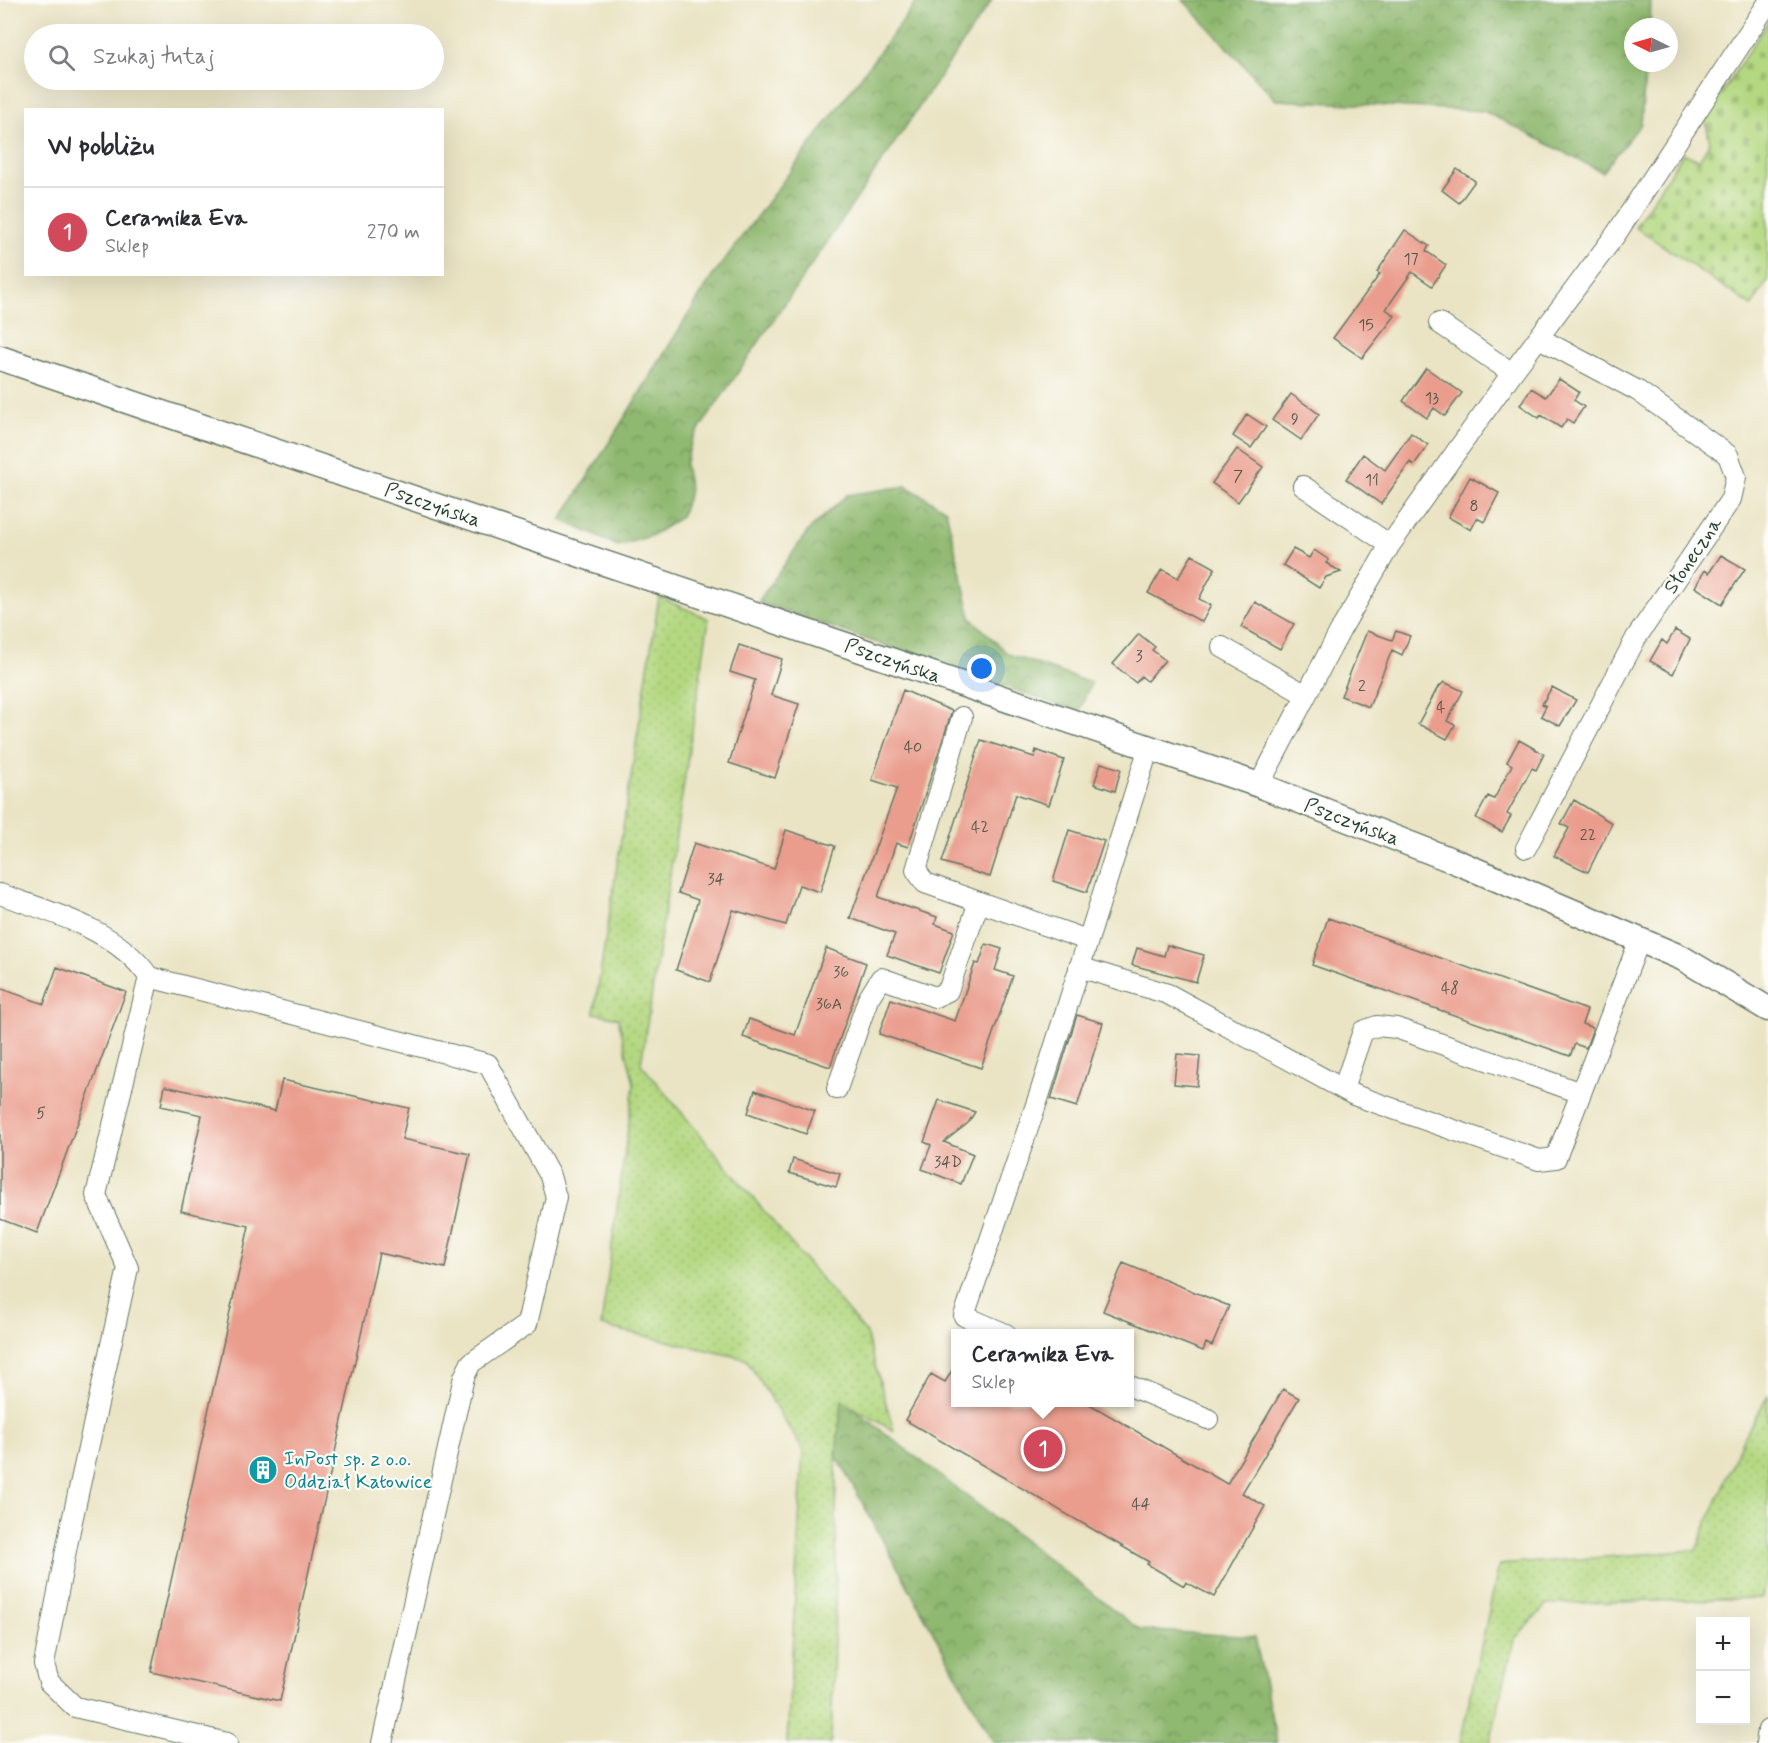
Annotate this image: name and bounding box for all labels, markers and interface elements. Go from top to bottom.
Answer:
north arrow [1624,18,1678,72]
search box [24,24,444,90]
icon: search [45,41,78,74]
text: Szukaj tutaj [93,43,215,71]
text: W pobliżu [48,130,154,164]
text: Ceramika Eva [105,205,247,233]
text: 1 [63,219,72,246]
text: 270 m [367,219,420,246]
text: Sklep [105,233,149,260]
house number: 17 [1403,249,1419,270]
house number: 15 [1358,315,1374,336]
house number: 13 [1425,388,1439,409]
house number: 9 [1291,409,1299,430]
house number: 7 [1233,466,1243,487]
house number: 11 [1365,470,1379,491]
street label: Pszczyńska [381,476,484,534]
house number: 8 [1469,496,1479,517]
street label: Słoneczna [1658,511,1729,599]
street label: Pszczyńska [841,632,944,690]
house number: 3 [1135,646,1143,667]
your location [967,654,996,683]
house number: 2 [1358,676,1366,697]
house number: 4 [1436,697,1446,718]
house number: 40 [904,737,922,758]
street label: Pszczyńska [1300,792,1403,853]
house number: 42 [971,817,989,838]
house number: 22 [1580,825,1596,846]
house number: 34 [708,869,725,890]
house number: 36 [833,962,849,983]
house number: 48 [1441,978,1459,999]
house number: 36A [816,994,842,1015]
house number: 5 [36,1103,46,1124]
house number: 34D [934,1152,962,1173]
popup [951,1329,1134,1407]
text: Ceramika Eva [971,1341,1114,1369]
text: Sklep [971,1369,1016,1396]
pin: 1 [1024,1426,1062,1472]
place label: InPost sp. z o.o. Oddział Katowice [284,1446,432,1496]
building icon: InPost sp. z o.o. Oddział Katowice [247,1454,279,1486]
house number: 44 [1131,1494,1151,1515]
map controls [1696,1617,1750,1725]
button: + [1696,1617,1750,1671]
button: − [1696,1671,1750,1725]

